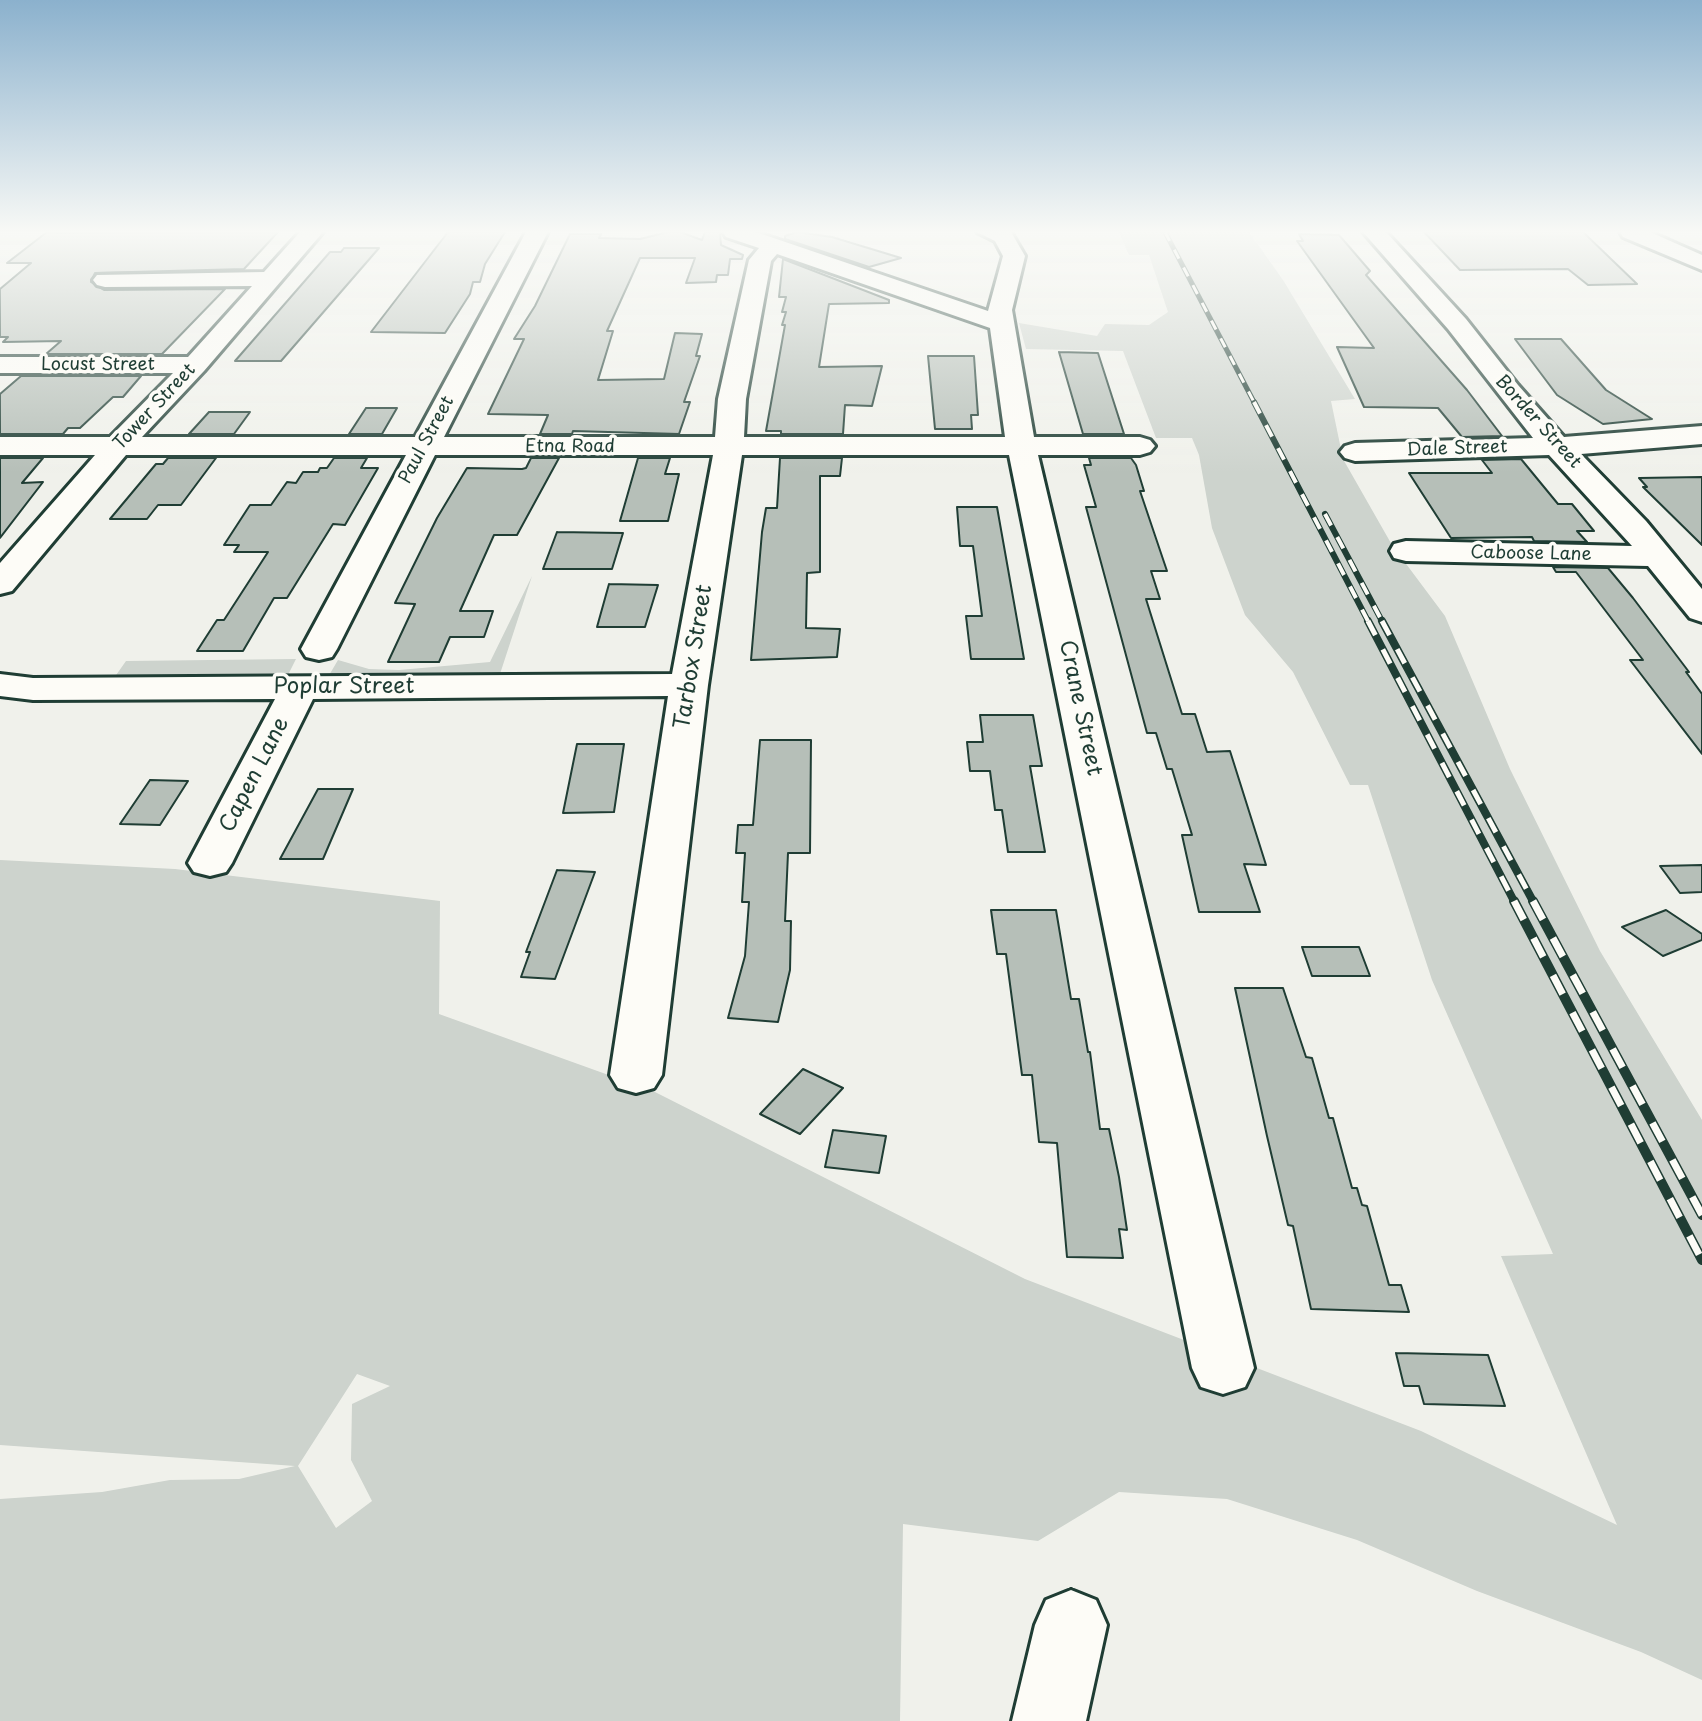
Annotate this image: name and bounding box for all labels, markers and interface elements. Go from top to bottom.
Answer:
street label: Locust Street [41,354,155,376]
street label: Tower Street [110,359,200,455]
street label: Border Street [1491,371,1585,473]
street label: Paul Street [395,393,459,487]
street label: Etna Road [525,436,615,458]
street label: Dale Street [1406,436,1508,462]
street label: Caboose Lane [1470,542,1592,566]
street label: Tarbox Street [670,583,718,731]
street label: Crane Street [1053,638,1107,778]
street label: Poplar Street [273,674,415,700]
street label: Capen Lane [215,713,295,837]

